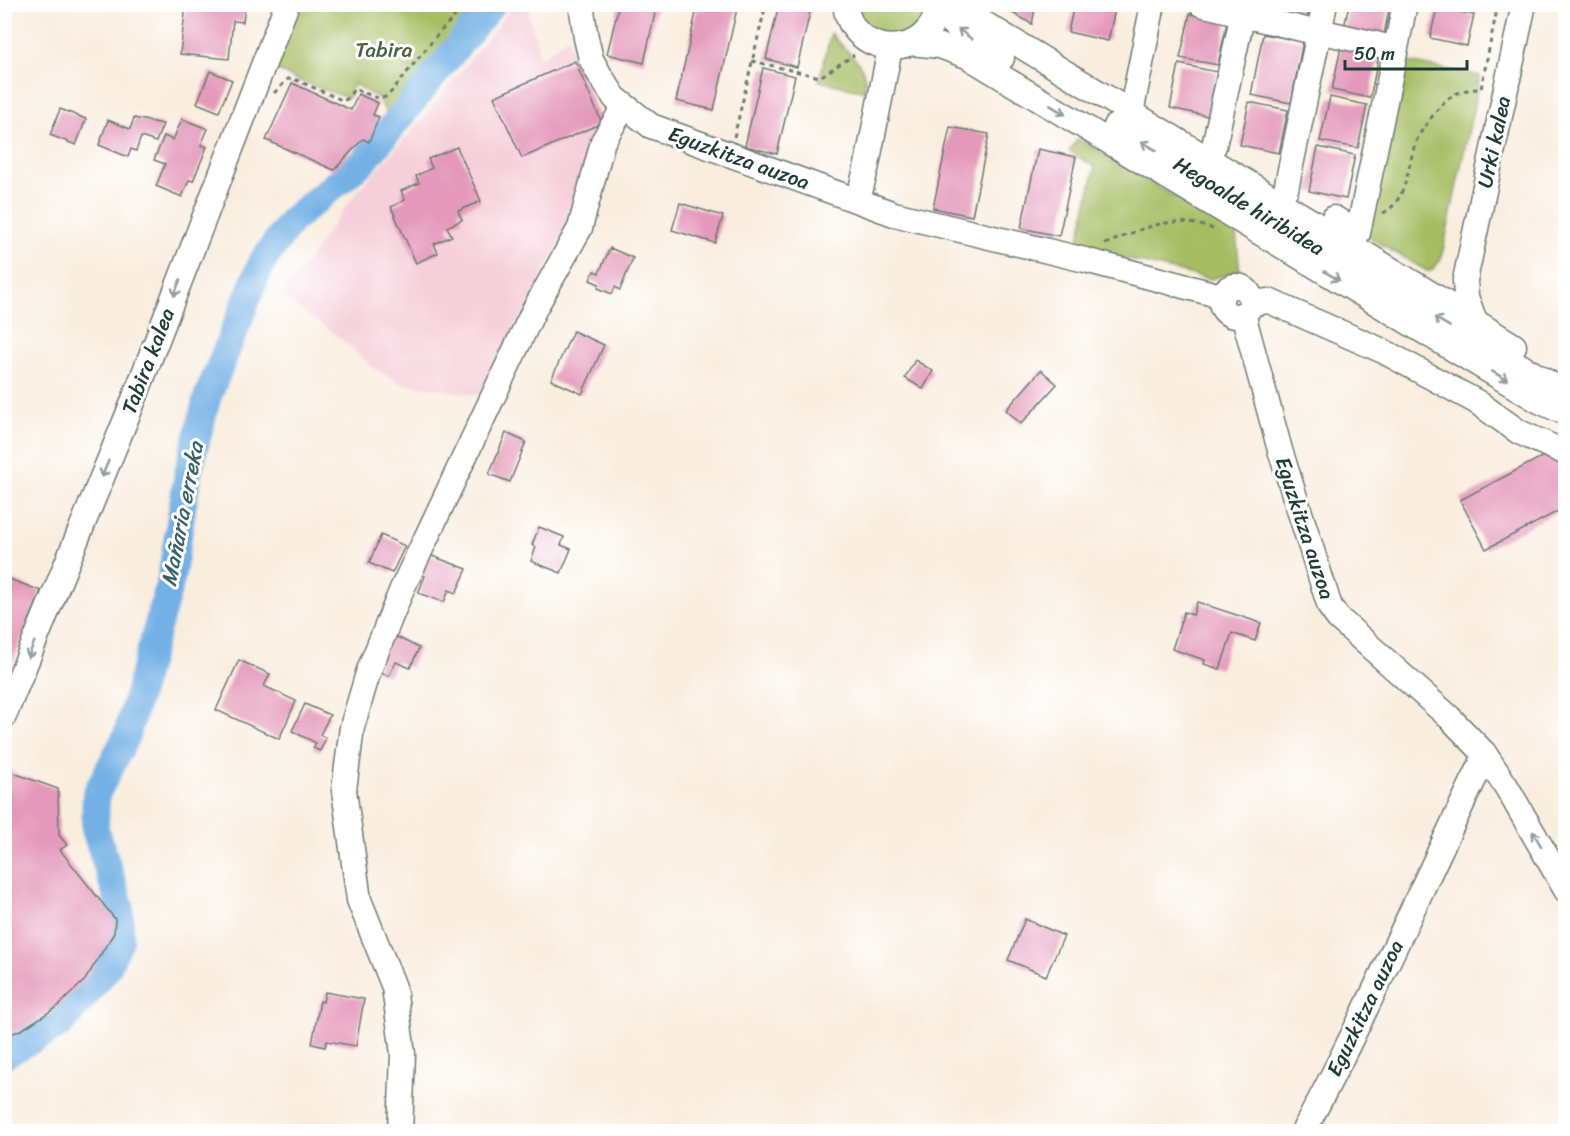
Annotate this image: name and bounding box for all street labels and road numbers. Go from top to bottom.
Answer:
street label: Urki kalea [1466,92,1522,192]
street label: Eguzkitza auzoa [663,115,816,201]
street label: Hegoalde hiribidea [1166,146,1333,267]
street label: Tabira kalea [110,302,186,420]
street label: Eguzkitza auzoa [1264,452,1346,605]
street label: Eguzkitza auzoa [1315,933,1415,1083]

